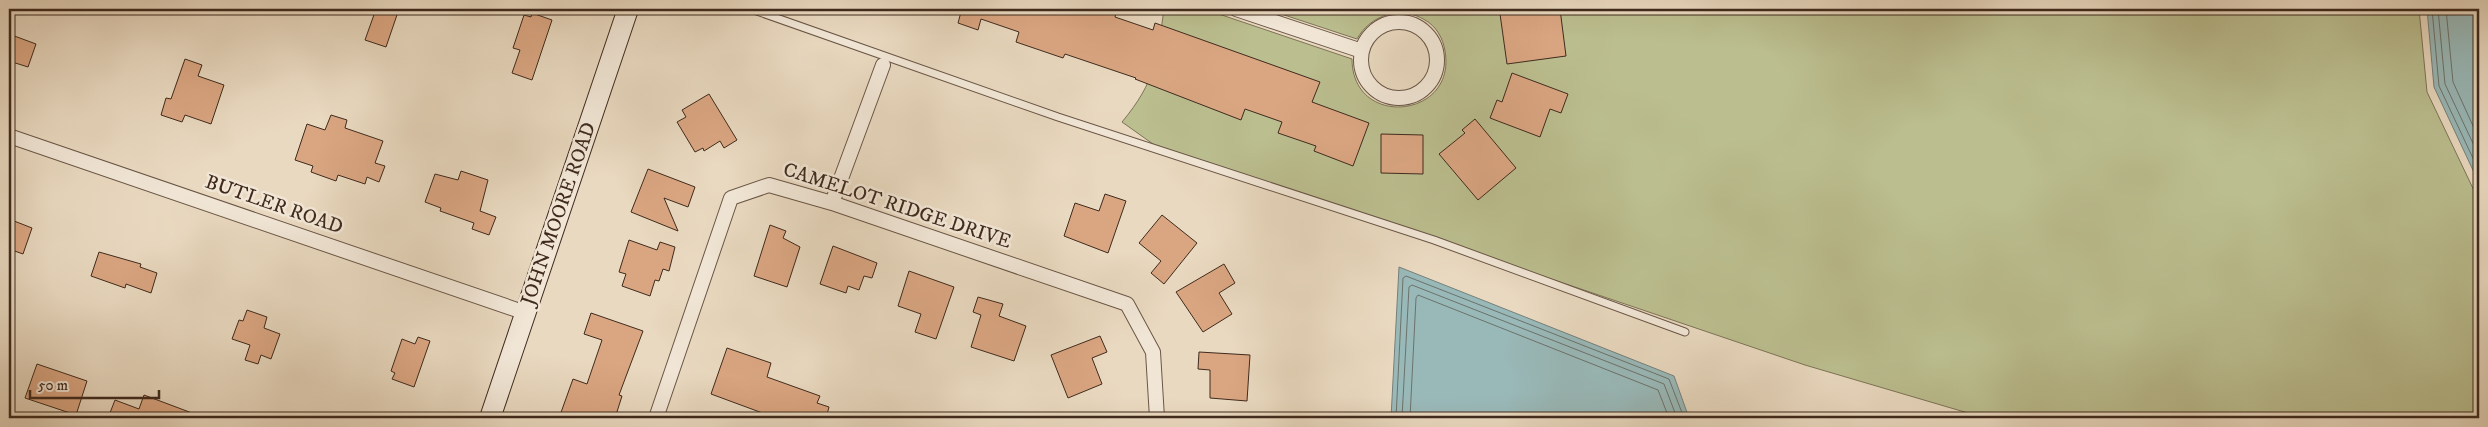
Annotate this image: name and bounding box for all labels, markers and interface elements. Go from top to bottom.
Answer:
street label: JOHN MOORE ROAD [515,119,602,311]
street label: CAMELOT RIDGE DRIVE [780,157,1014,255]
street label: BUTLER ROAD [202,170,346,240]
scale bar [30,367,159,399]
text: 50 m [38,376,68,395]

